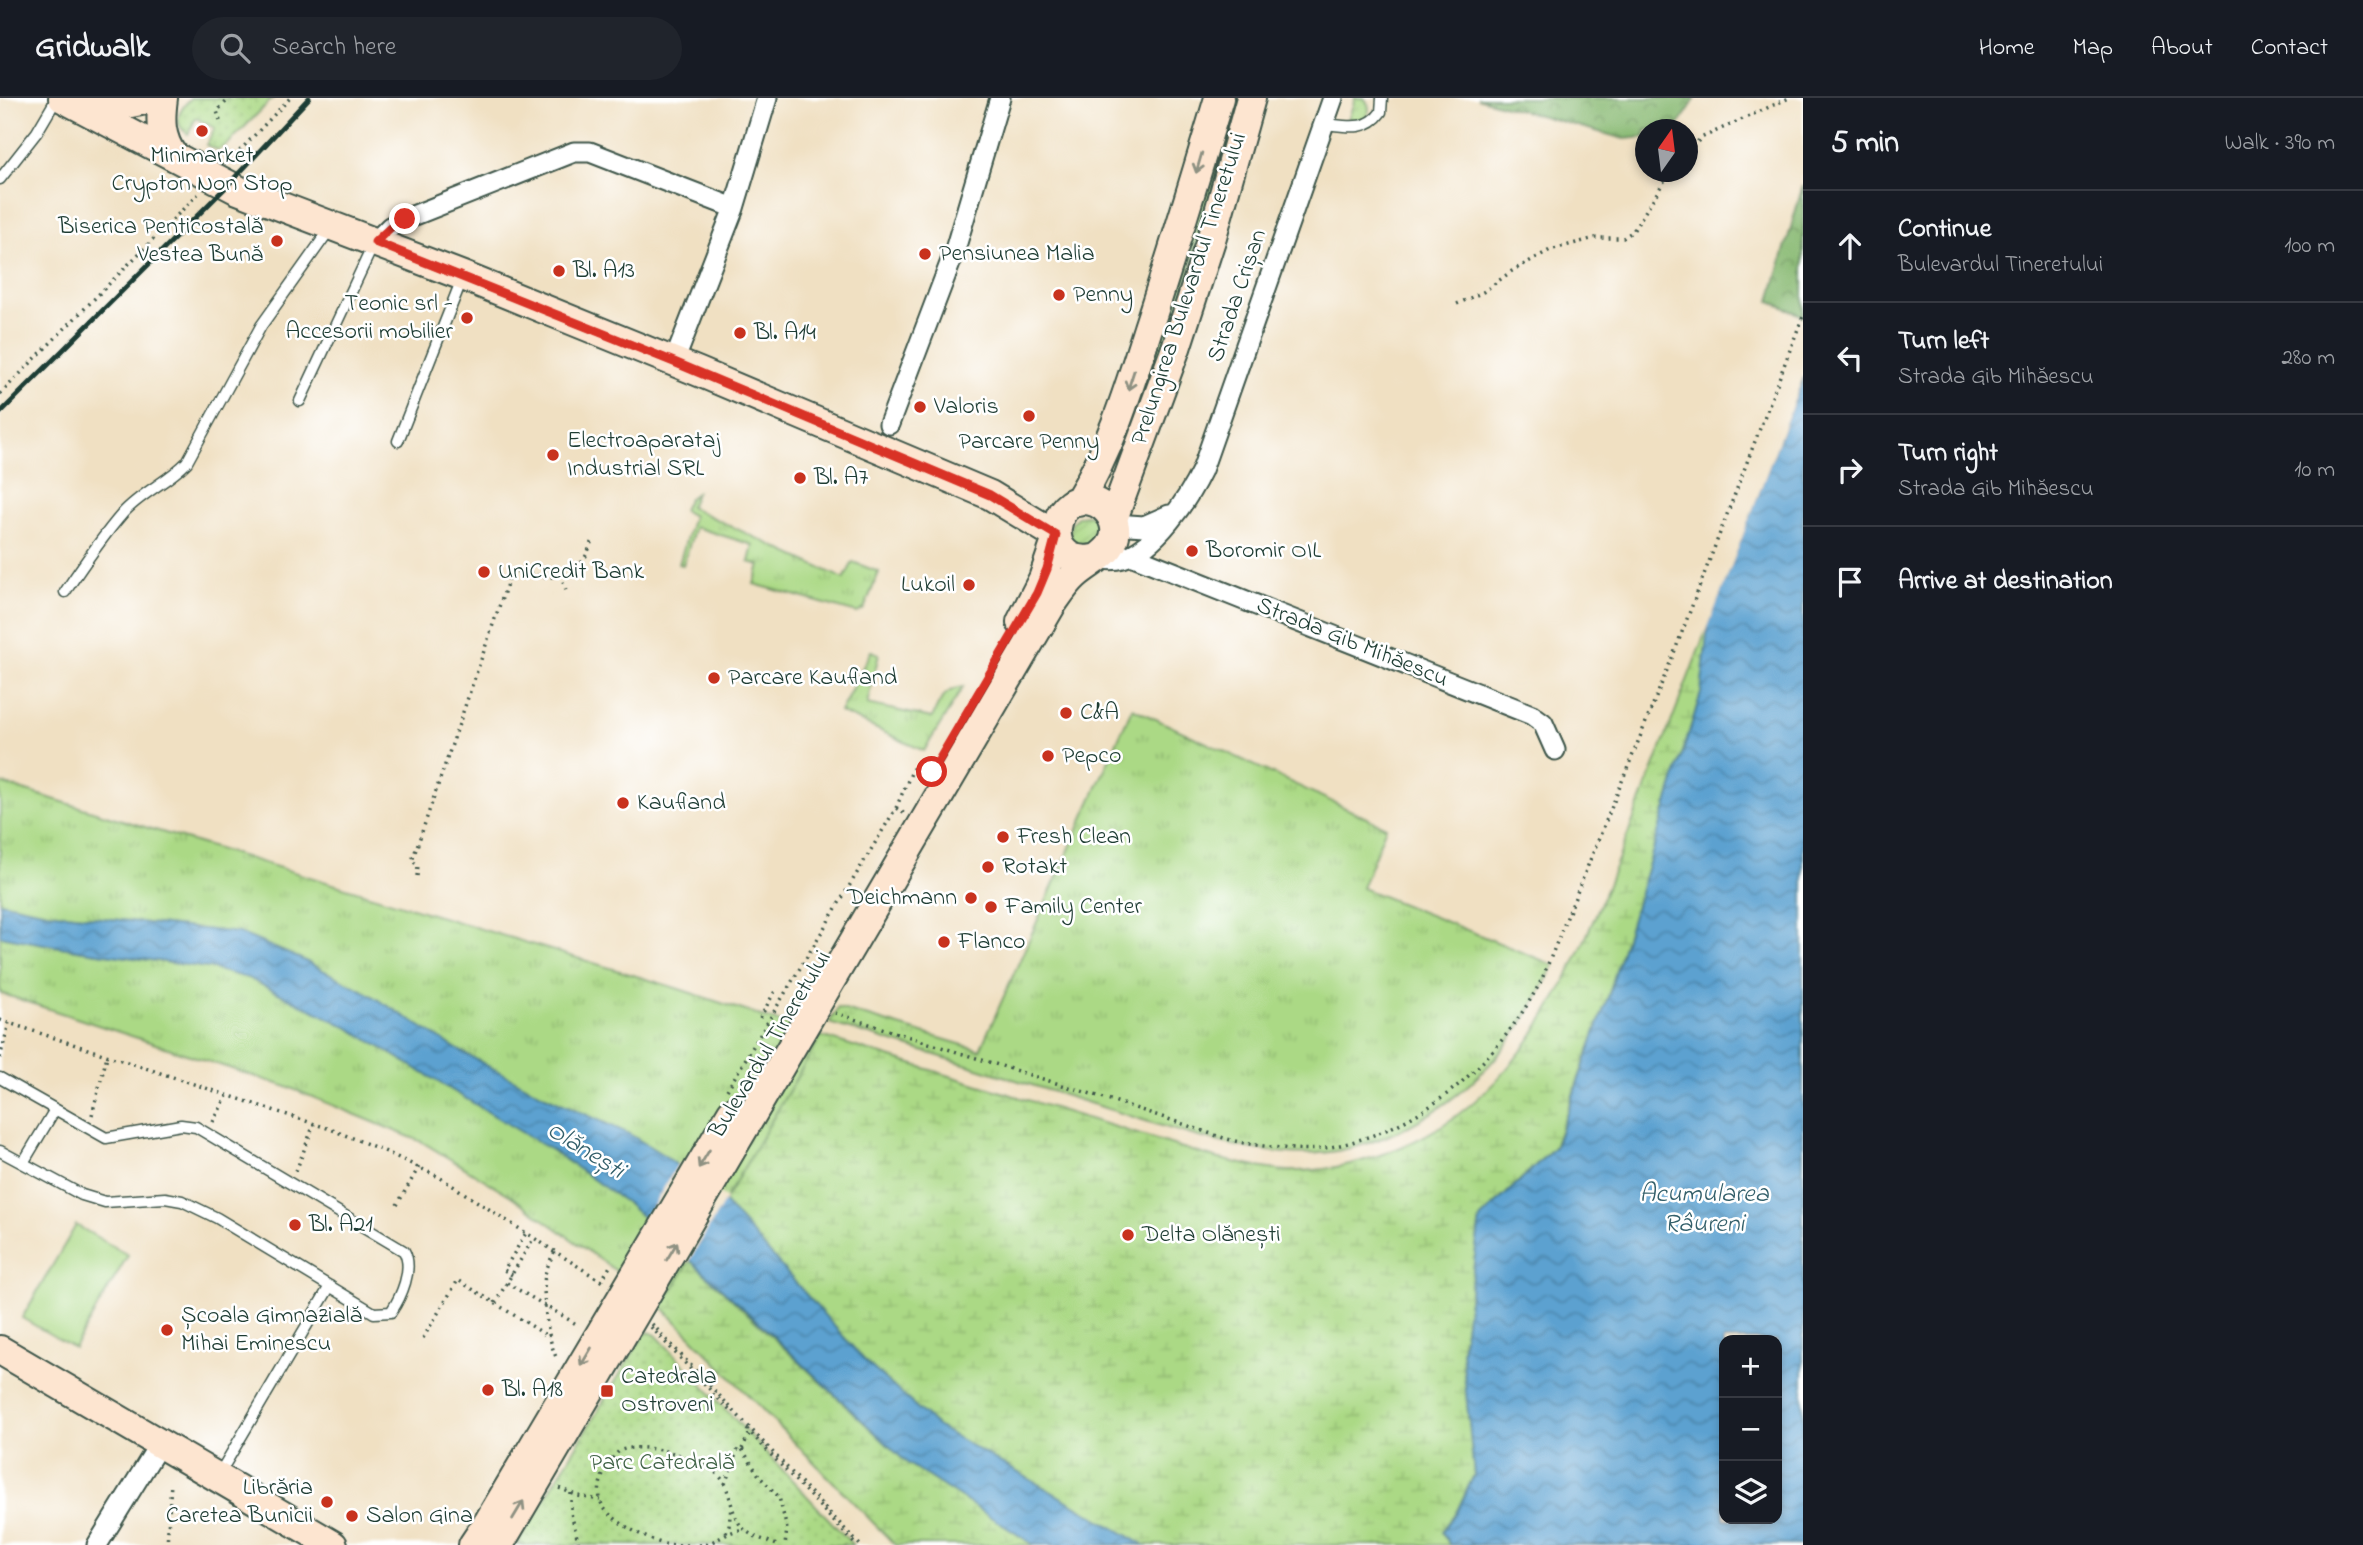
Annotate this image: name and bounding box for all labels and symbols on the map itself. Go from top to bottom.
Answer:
north arrow [1635,119,1698,182]
marker: Minimarket Crypton Non Stop [194,123,210,139]
street label: Prelungirea Bulevardul Tineretului [1123,128,1257,450]
place label: Minimarket Crypton Non Stop [112,139,292,203]
one-way arrow [1192,152,1205,174]
route end [389,203,420,234]
place label: Biserica Penticostală Vestea Bună [57,210,263,273]
street label: Strada Crișan [1199,225,1277,367]
marker: Biserica Penticostală Vestea Bună [269,233,285,249]
place label: Pensiunea Malia [939,237,1095,272]
marker: Pensiunea Malia [917,246,933,262]
place label: Bl. A13 [572,254,635,289]
marker: Bl. A13 [551,263,567,279]
place label: Penny [1073,278,1133,314]
place label: Teonic srl - Accesorii mobilier [285,287,454,350]
marker: Penny [1051,287,1067,303]
marker: Teonic srl - Accesorii mobilier [459,310,475,326]
place label: Bl. A14 [753,316,816,351]
marker: Bl. A14 [732,325,748,341]
one-way arrow [1124,369,1136,391]
place label: Valoris [933,390,999,425]
marker: Valoris [912,399,928,415]
marker: Parcare Penny [1021,408,1037,424]
place label: Electroaparataj Industrial SRL [567,424,721,487]
place label: Parcare Penny [959,425,1099,461]
marker: Electroaparataj Industrial SRL [545,447,561,463]
place label: Bl. A7 [813,461,868,496]
marker: Bl. A7 [792,470,808,486]
place label: Boromir OIL [1205,534,1321,569]
marker: Boromir OIL [1184,543,1200,559]
place label: UniCredit Bank [498,555,645,590]
marker: UniCredit Bank [476,564,492,580]
place label: Lukoil [901,568,955,603]
marker: Lukoil [961,577,977,593]
street label: Strada Gib Mihăescu [1251,589,1453,697]
place label: Parcare Kaufland [728,661,898,696]
marker: Parcare Kaufland [706,670,722,686]
place label: C&A [1080,696,1119,731]
marker: C&A [1058,705,1074,721]
place label: Pepco [1062,739,1121,774]
marker: Pepco [1040,748,1056,764]
route start [916,756,947,787]
place label: Kaufland [637,786,726,821]
marker: Kaufland [615,795,631,811]
place label: Fresh Clean [1016,820,1131,855]
marker: Fresh Clean [995,829,1011,845]
place label: Rotakt [1002,850,1067,885]
marker: Rotakt [980,859,996,875]
place label: Deichmann [846,881,957,916]
marker: Deichmann [963,890,979,906]
place label: Family Center [1004,890,1142,926]
marker: Family Center [983,899,999,915]
place label: Flanco [957,925,1026,960]
marker: Flanco [936,934,952,950]
street label: Bulevardul Tineretului [700,944,841,1147]
water label: Olănești [539,1112,633,1191]
one-way arrow [696,1148,710,1168]
water label: Acumularea Râureni [1639,1176,1770,1244]
place label: Bl. A21 [308,1208,373,1243]
marker: Bl. A21 [287,1217,303,1233]
place label: Delta Olănești [1141,1218,1281,1253]
marker: Delta Olănești [1120,1227,1136,1243]
one-way arrow [666,1241,679,1262]
place label: Școala Gimnazială Mihai Eminescu [181,1299,362,1362]
marker: Școala Gimnazială Mihai Eminescu [159,1322,175,1338]
one-way arrow [578,1347,592,1367]
place label: Catedrala Ostroveni [621,1360,717,1423]
place label: Bl. A18 [501,1373,563,1408]
marker: Bl. A18 [480,1382,496,1398]
marker: Catedrala Ostroveni [599,1383,615,1399]
park label: Parc Catedrală [590,1446,734,1481]
place label: Librăria Caretea Bunicii [166,1471,313,1534]
marker: Librăria Caretea Bunicii [319,1494,335,1510]
place label: Salon Gina [366,1499,473,1534]
one-way arrow [512,1501,526,1521]
marker: Salon Gina [344,1508,360,1524]

